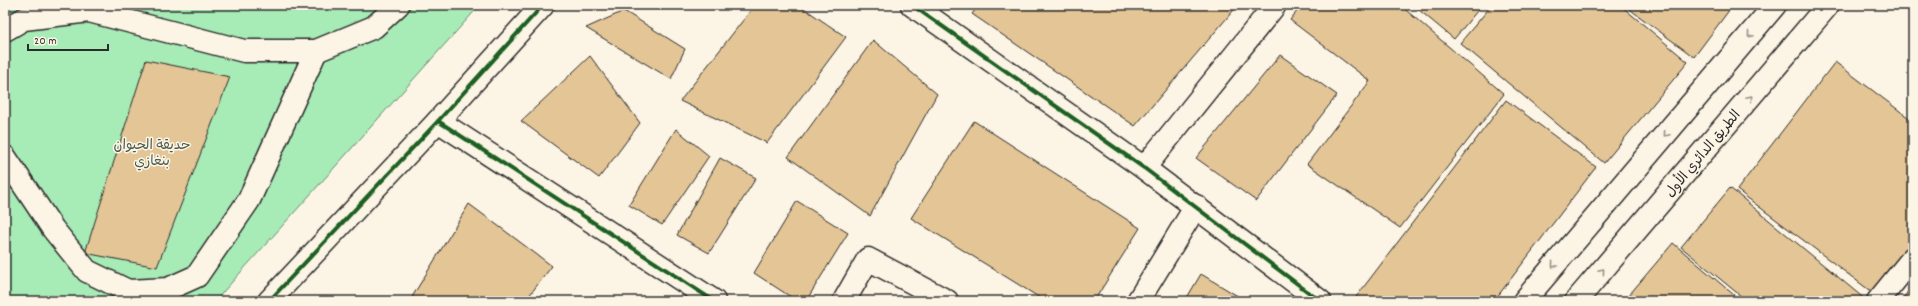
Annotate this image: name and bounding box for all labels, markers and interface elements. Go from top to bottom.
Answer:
scale bar [28,26,108,52]
one-way arrow [1747,30,1754,37]
text: 20 m [34,33,57,50]
one-way arrow [1745,95,1752,102]
street label: الطريق الدائري الأول [1660,106,1746,202]
one-way arrow [1663,129,1670,137]
park label: حديقة الحيوان بنغازي [114,136,190,172]
one-way arrow [1552,260,1559,268]
one-way arrow [1597,269,1604,276]

